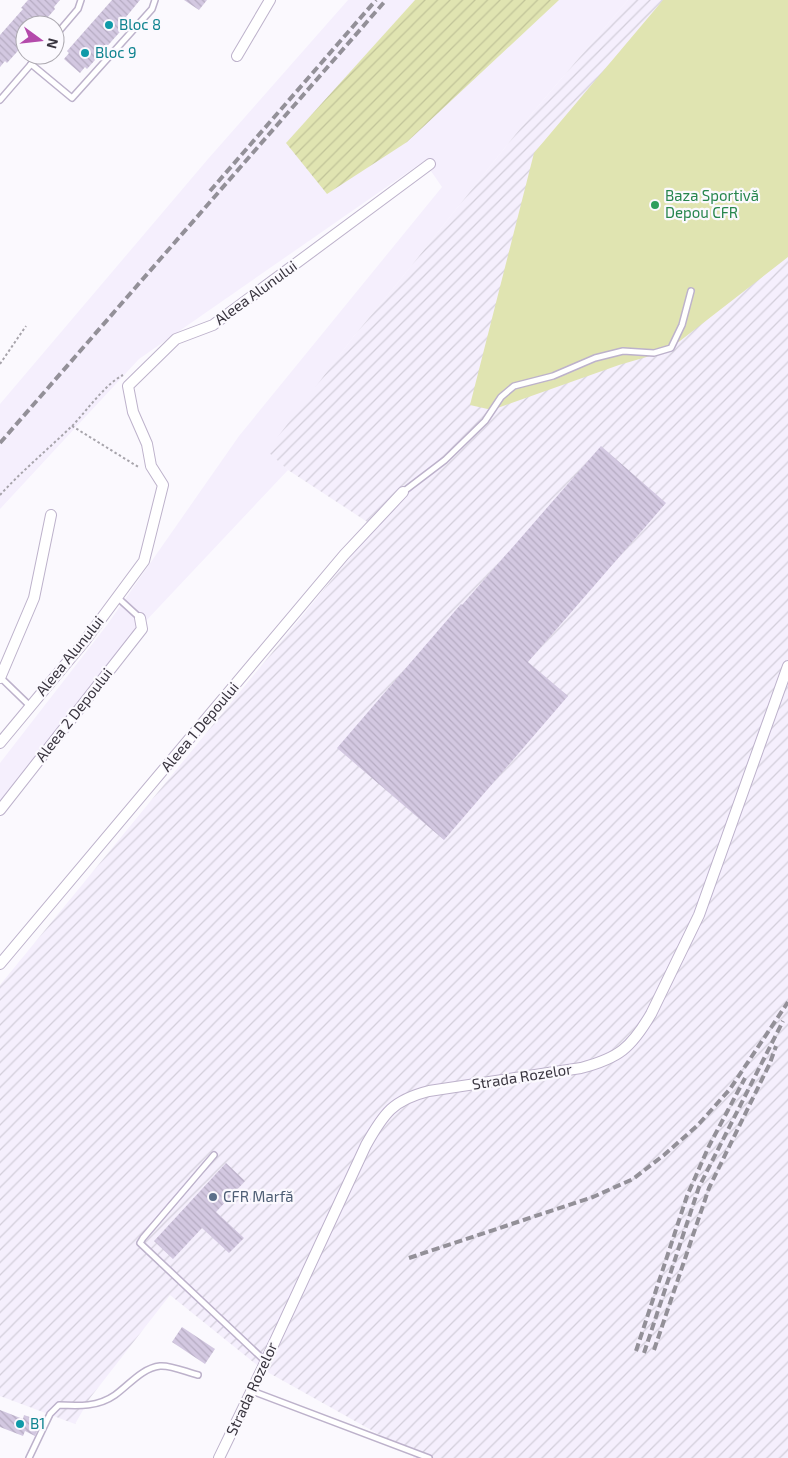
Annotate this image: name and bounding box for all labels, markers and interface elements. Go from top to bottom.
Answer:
north arrow [15,15,65,65]
place label: Bloc 8 [119,15,161,33]
marker: Bloc 8 [103,19,115,31]
text: N [44,36,63,51]
place label: Bloc 9 [95,43,137,61]
marker: Bloc 9 [79,47,91,59]
place label: Baza Sportivă Depou CFR [665,186,759,221]
marker: Baza Sportivă Depou CFR [649,199,661,211]
street label: Aleea Alunului [211,256,300,328]
street label: Aleea Alunului [32,612,107,699]
street label: Aleea 2 Depoului [31,664,115,765]
street label: Aleea 1 Depoului [157,678,242,775]
street label: Strada Rozelor [471,1059,573,1093]
place label: CFR Marfă [223,1187,294,1205]
marker: CFR Marfă [207,1191,219,1203]
street label: Strada Rozelor [222,1339,281,1438]
place label: B1 [30,1414,45,1432]
marker: B1 [14,1418,26,1430]

